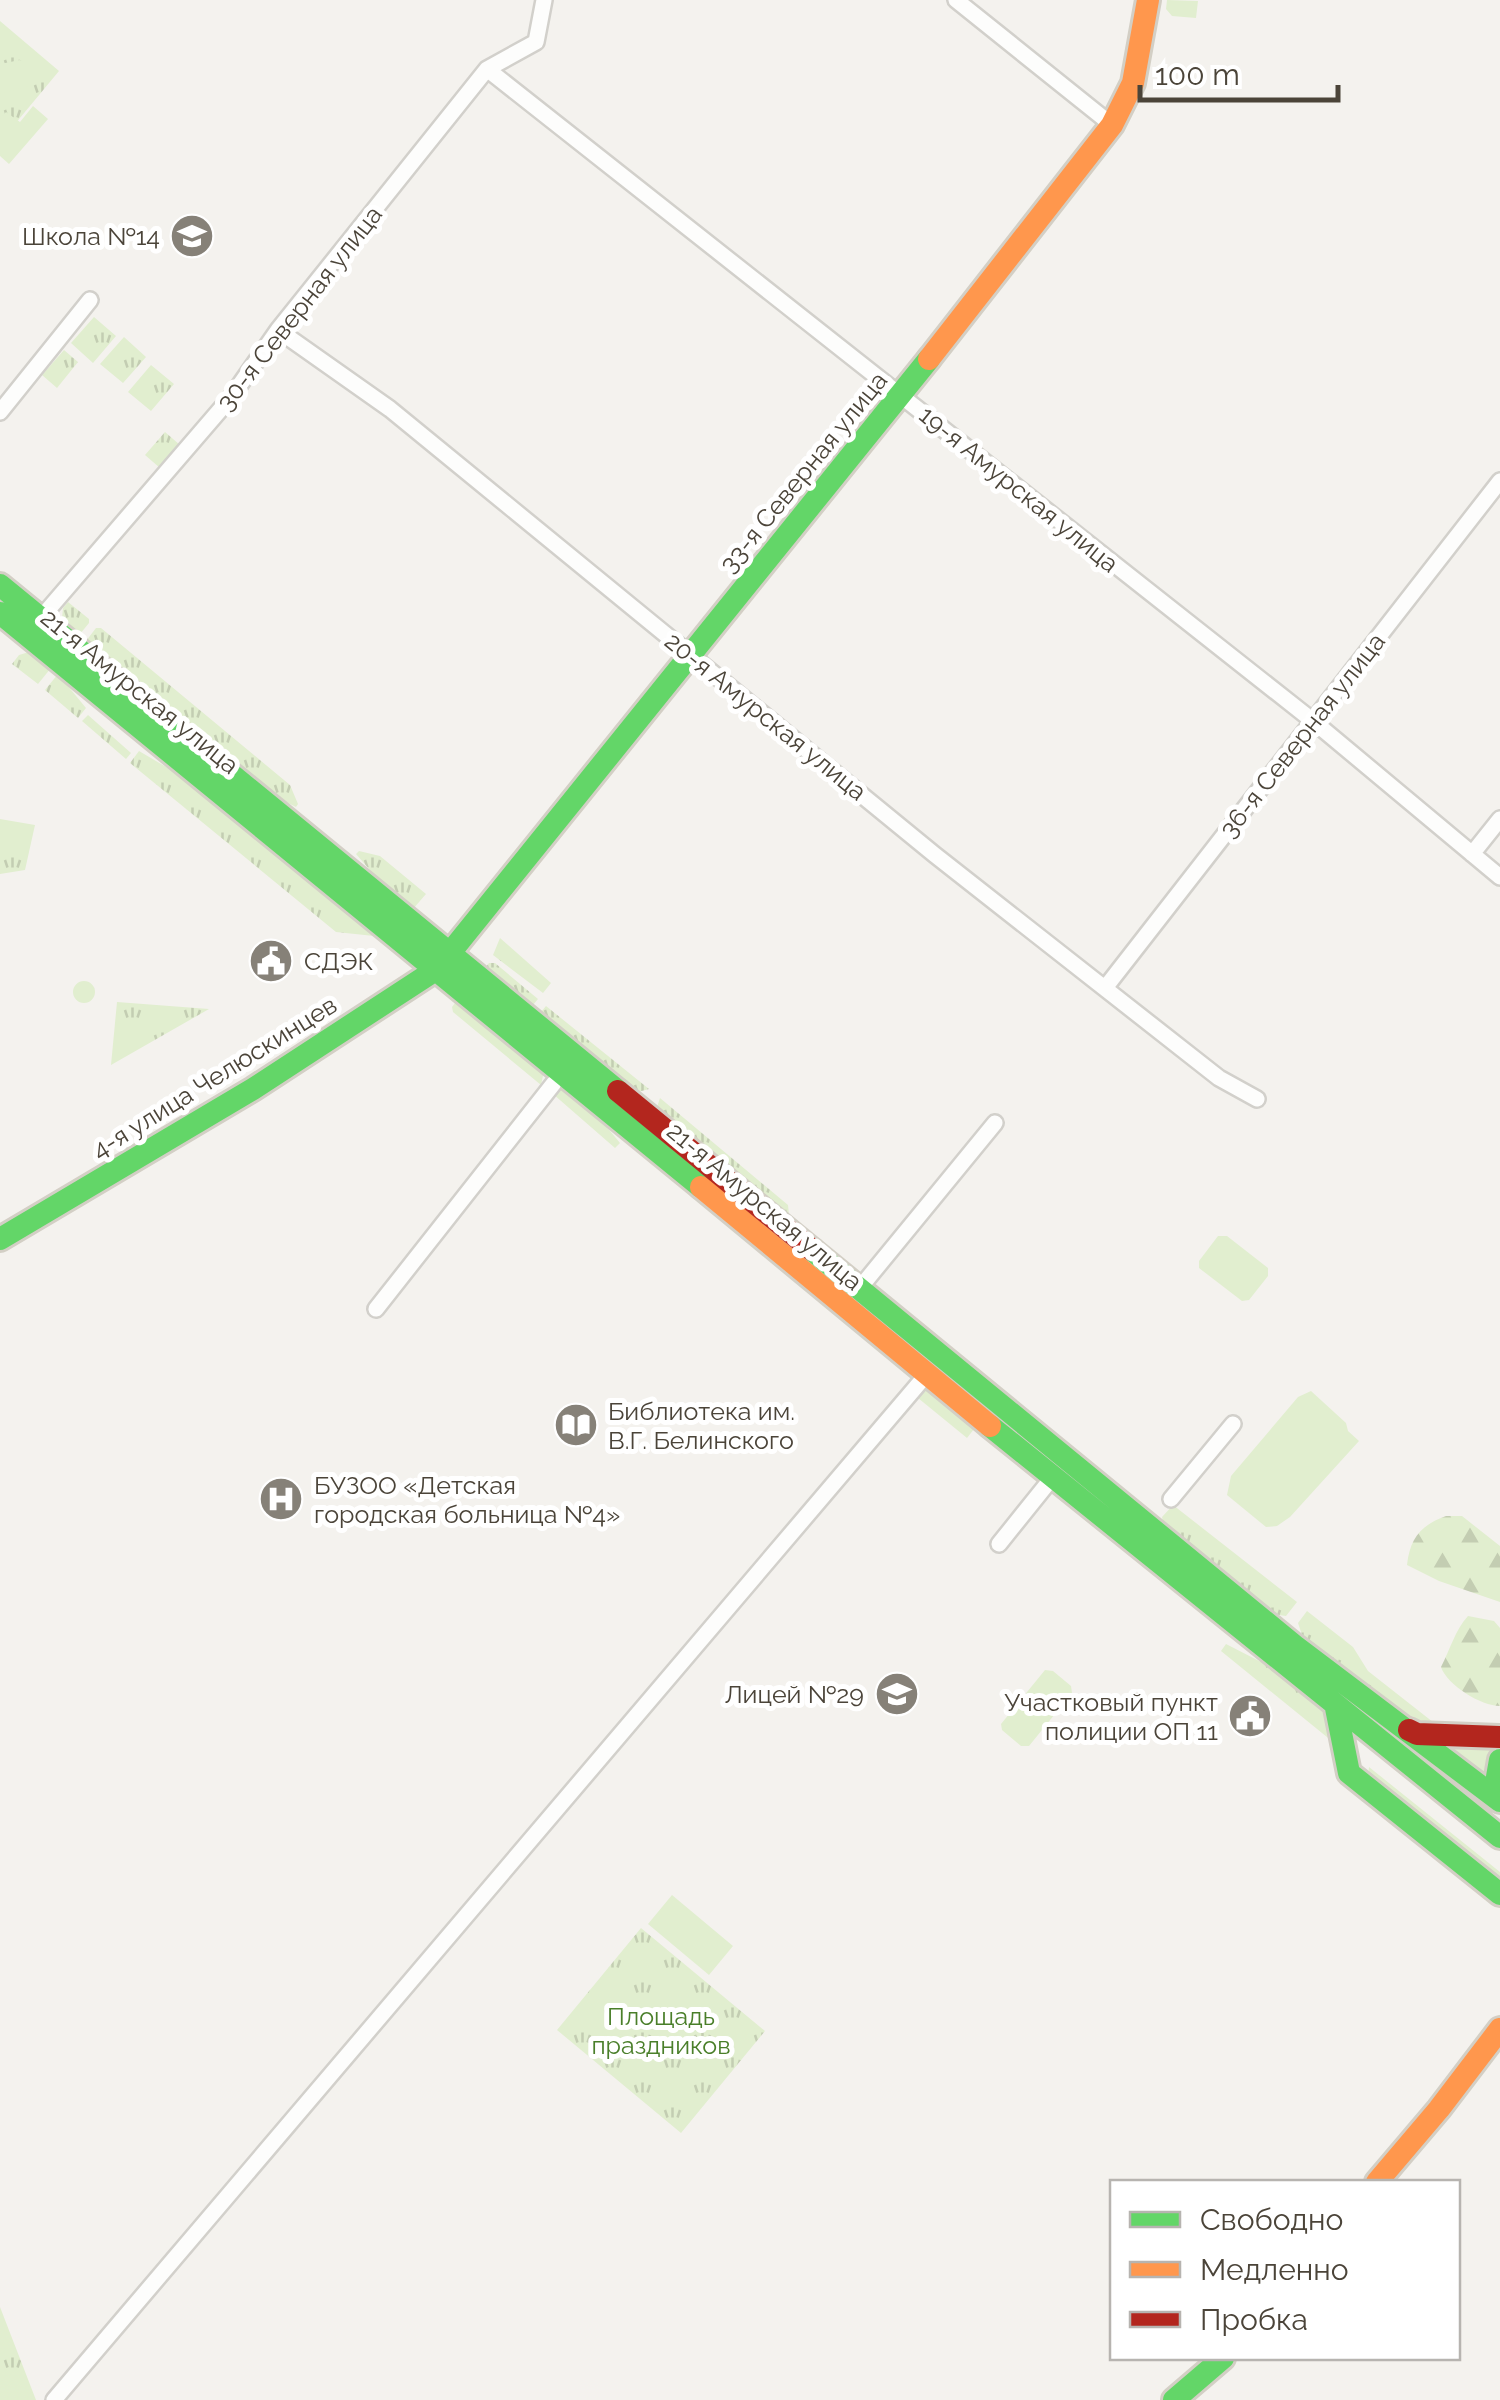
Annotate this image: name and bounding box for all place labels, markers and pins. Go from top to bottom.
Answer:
school or university icon: Школа №14 [169,213,215,259]
place label: Школа №14 [22,221,160,251]
public building icon: СДЭК [248,938,294,984]
place label: СДЭК [304,946,374,976]
place label: Библиотека им. В.Г. Белинского [608,1396,795,1455]
library icon: Библиотека им. В.Г. Белинского [553,1402,599,1448]
place label: БУЗОО «Детская городская больница №4» [314,1470,620,1529]
hospital icon: БУЗОО «Детская городская больница №4» [258,1476,304,1522]
school or university icon: Лицей №29 [874,1671,920,1717]
place label: Лицей №29 [724,1679,864,1709]
place label: Участковый пункт полиции ОП 11 [1004,1687,1218,1746]
public building icon: Участковый пункт полиции ОП 11 [1227,1693,1273,1739]

